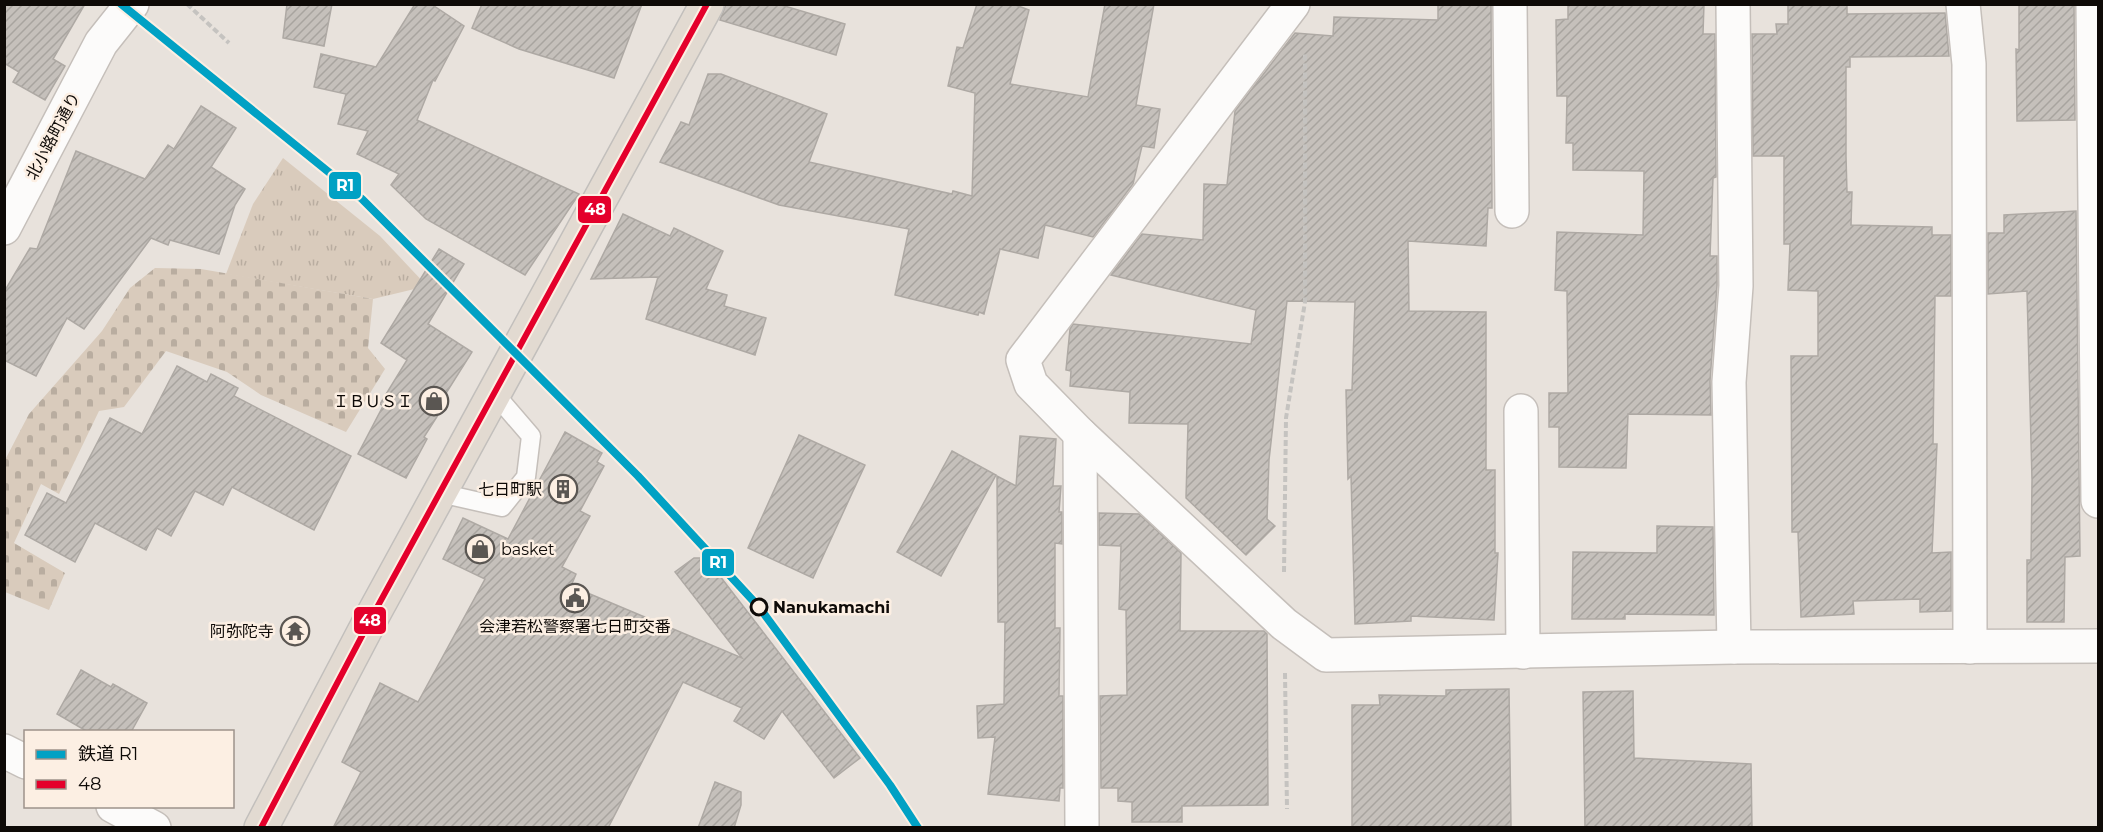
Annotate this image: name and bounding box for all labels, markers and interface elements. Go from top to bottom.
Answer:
street label: 北小路町通り [22,89,84,183]
line badge: R1 [328,171,362,200]
text: R1 [336,176,354,195]
line badge: 48 [577,195,612,224]
text: 48 [584,200,606,219]
shop icon: ＩＢＵＳＩ [418,385,450,417]
place label: ＩＢＵＳＩ [333,392,413,411]
building icon: 七日町駅 [547,473,579,505]
place label: 七日町駅 [478,480,542,499]
shop icon: basket [464,533,496,565]
place label: basket [501,540,555,559]
line badge: R1 [701,548,735,577]
text: R1 [709,553,727,572]
public building icon: 会津若松警察署七日町交番 [559,582,591,614]
marker: Nanukamachi [750,598,768,616]
place label: Nanukamachi [773,598,890,617]
line badge: 48 [353,606,387,635]
text: 48 [359,611,381,630]
temple icon: 阿弥陀寺 [279,615,311,647]
place label: 会津若松警察署七日町交番 [479,617,671,636]
place label: 阿弥陀寺 [210,622,274,641]
legend [24,730,234,808]
text: 鉄道 R1 [78,743,138,765]
text: 48 [78,773,102,795]

